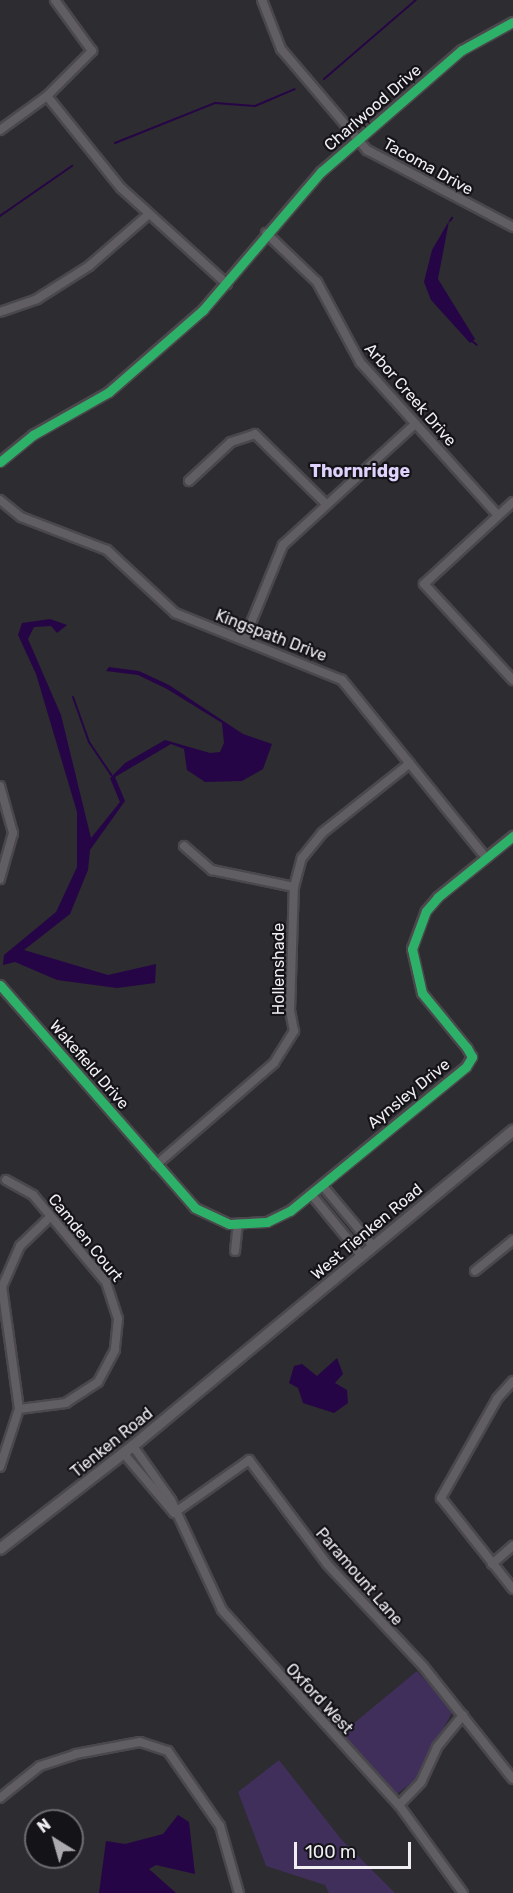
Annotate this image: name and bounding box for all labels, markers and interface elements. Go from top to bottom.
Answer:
street label: Charlwood Drive [321,61,425,155]
street label: Tacoma Drive [380,134,476,200]
street label: Arbor Creek Drive [360,339,460,451]
district label: Thornridge [310,460,410,482]
street label: Kingspath Drive [213,606,329,666]
street label: Hollenshade [269,923,289,1015]
street label: Wakefield Drive [45,1017,133,1113]
street label: Aynsley Drive [364,1055,454,1133]
street label: West Tienken Road [307,1180,427,1284]
street label: Camden Court [44,1190,126,1286]
street label: Tienken Road [67,1404,157,1482]
street label: Paramount Lane [311,1524,407,1630]
street label: Oxford West [281,1660,357,1738]
north arrow [24,1809,84,1869]
text: N [34,1815,54,1837]
scale bar [297,1830,414,1868]
text: 100 m [305,1841,356,1863]

